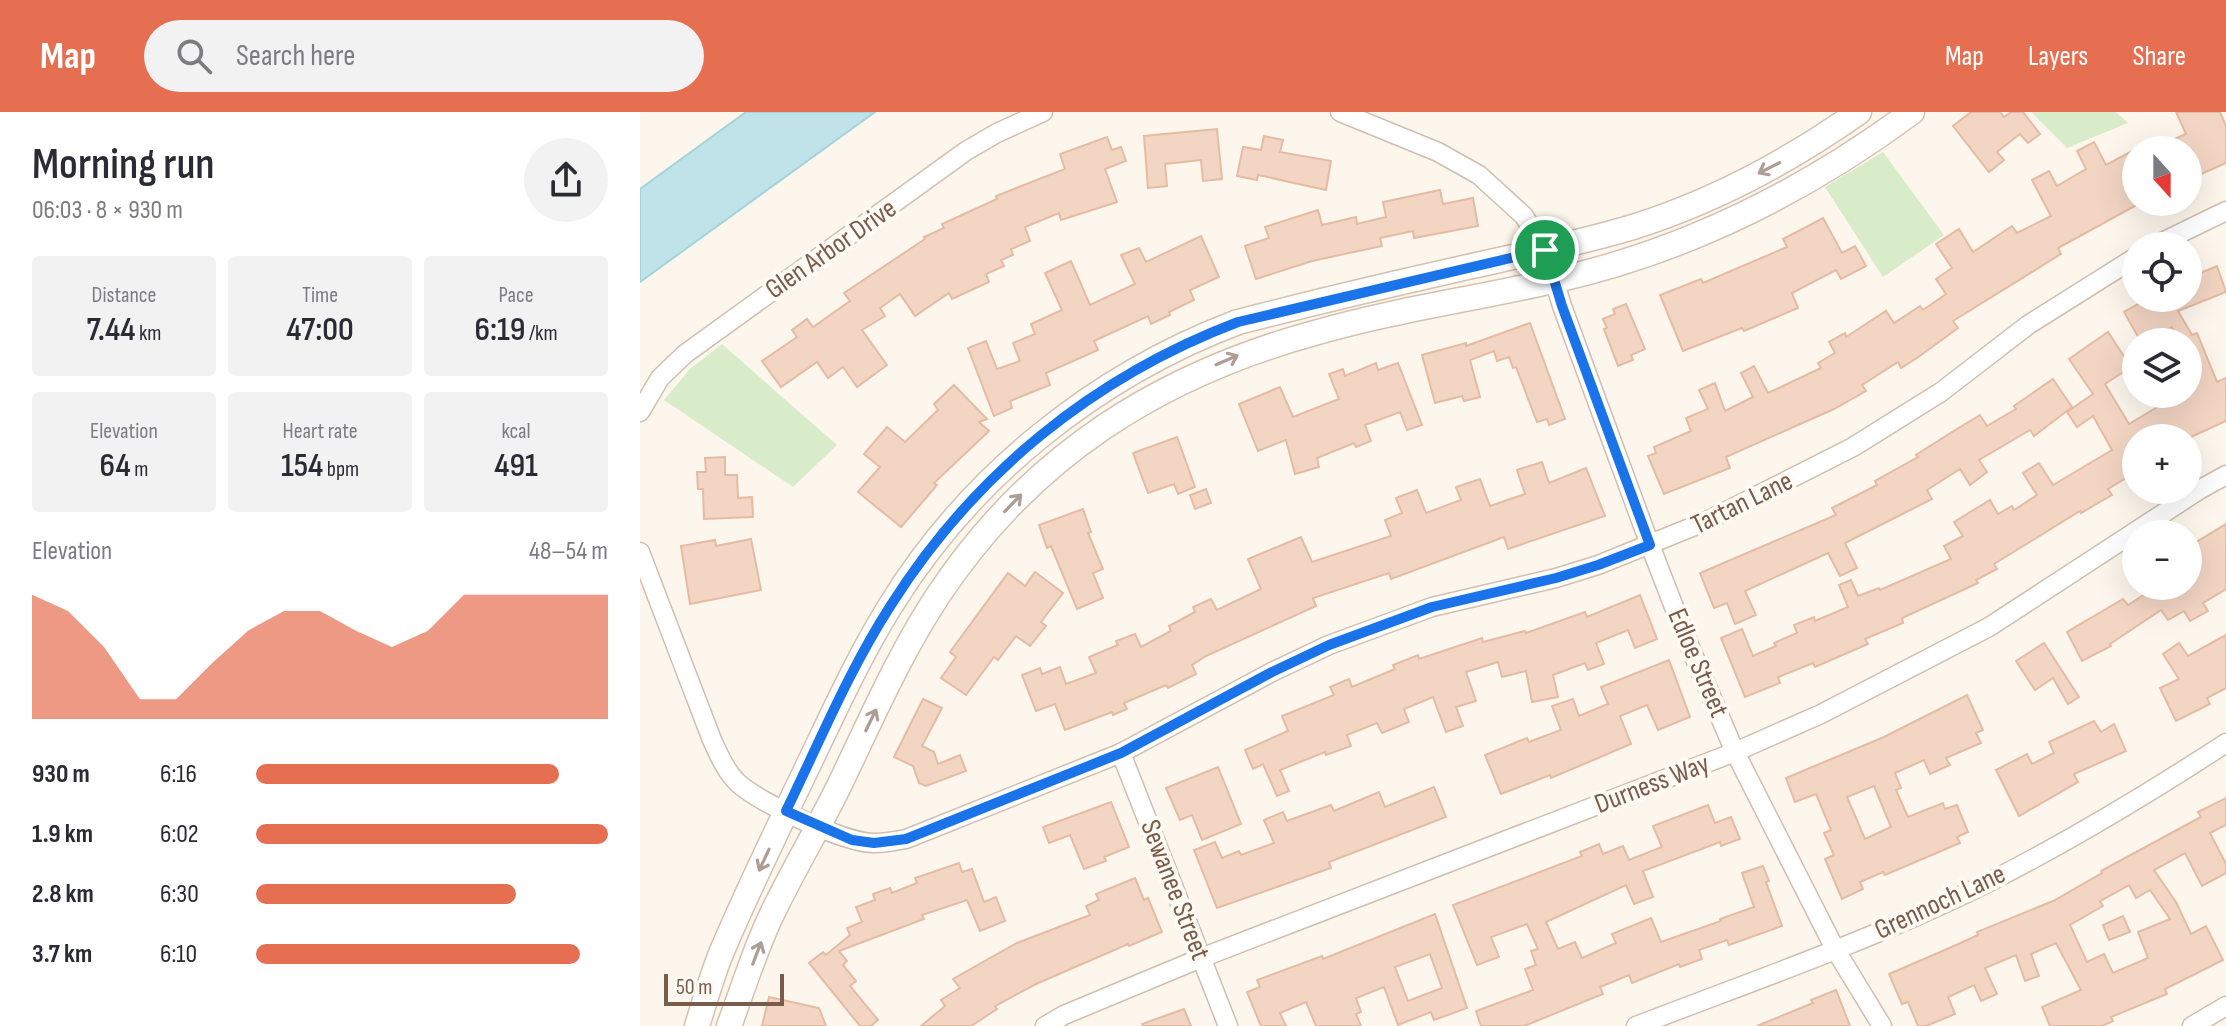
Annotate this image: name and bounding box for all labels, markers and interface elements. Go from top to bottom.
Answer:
search box [144,20,704,92]
text: Map [40,34,96,79]
icon: search [172,34,216,78]
text: Search here [236,38,355,74]
text: Map [1945,40,1984,73]
text: Layers [2028,40,2088,73]
text: Share [2132,40,2186,73]
north arrow [2122,136,2202,216]
map controls [2122,136,2202,600]
text: Morning run [32,138,215,191]
button: share [524,138,608,222]
one-way arrow [1757,160,1781,176]
street label: Glen Arbor Drive [759,192,903,306]
text: 06:03 · 8 × 930 m [32,195,183,226]
pin [1511,216,1579,284]
icon: arrive [1523,228,1567,272]
button: locate [2122,232,2202,312]
text: Distance [92,282,156,309]
text: Time [302,282,338,309]
text: Pace [498,282,534,309]
text: 7.44 [87,309,135,350]
text: 47:00 [286,309,354,350]
text: 6:19 [474,309,525,350]
text: km [135,320,161,347]
text: /km [525,320,558,347]
button: layers [2122,328,2202,408]
one-way arrow [1215,352,1239,367]
text: Elevation [90,418,158,445]
text: Heart rate [282,418,358,445]
text: kcal [501,418,531,445]
button: + [2122,424,2202,504]
text: 64 [100,445,131,486]
text: 154 [281,445,323,486]
text: 491 [494,445,538,486]
text: m [131,456,148,483]
text: bpm [323,456,359,483]
street label: Tartan Lane [1686,464,1798,542]
one-way arrow [1003,494,1022,513]
button: − [2122,520,2202,600]
text: Elevation [32,536,112,567]
text: 48–54 m [529,536,608,567]
street label: Edloe Street [1660,604,1736,722]
one-way arrow [864,708,879,732]
street label: Durness Way [1590,747,1714,821]
text: 930 m [32,759,90,790]
text: 6:16 [160,759,197,790]
street label: Sewanee Street [1133,815,1217,965]
text: 1.9 km [32,819,93,850]
text: 6:02 [160,819,199,850]
one-way arrow [756,848,771,872]
street label: Grennoch Lane [1869,857,2011,947]
text: 2.8 km [32,879,94,910]
text: 6:30 [160,879,199,910]
text: 3.7 km [32,939,92,970]
text: 6:10 [160,939,197,970]
one-way arrow [751,941,765,966]
scale bar [664,970,784,1006]
text: 50 m [676,974,712,1001]

